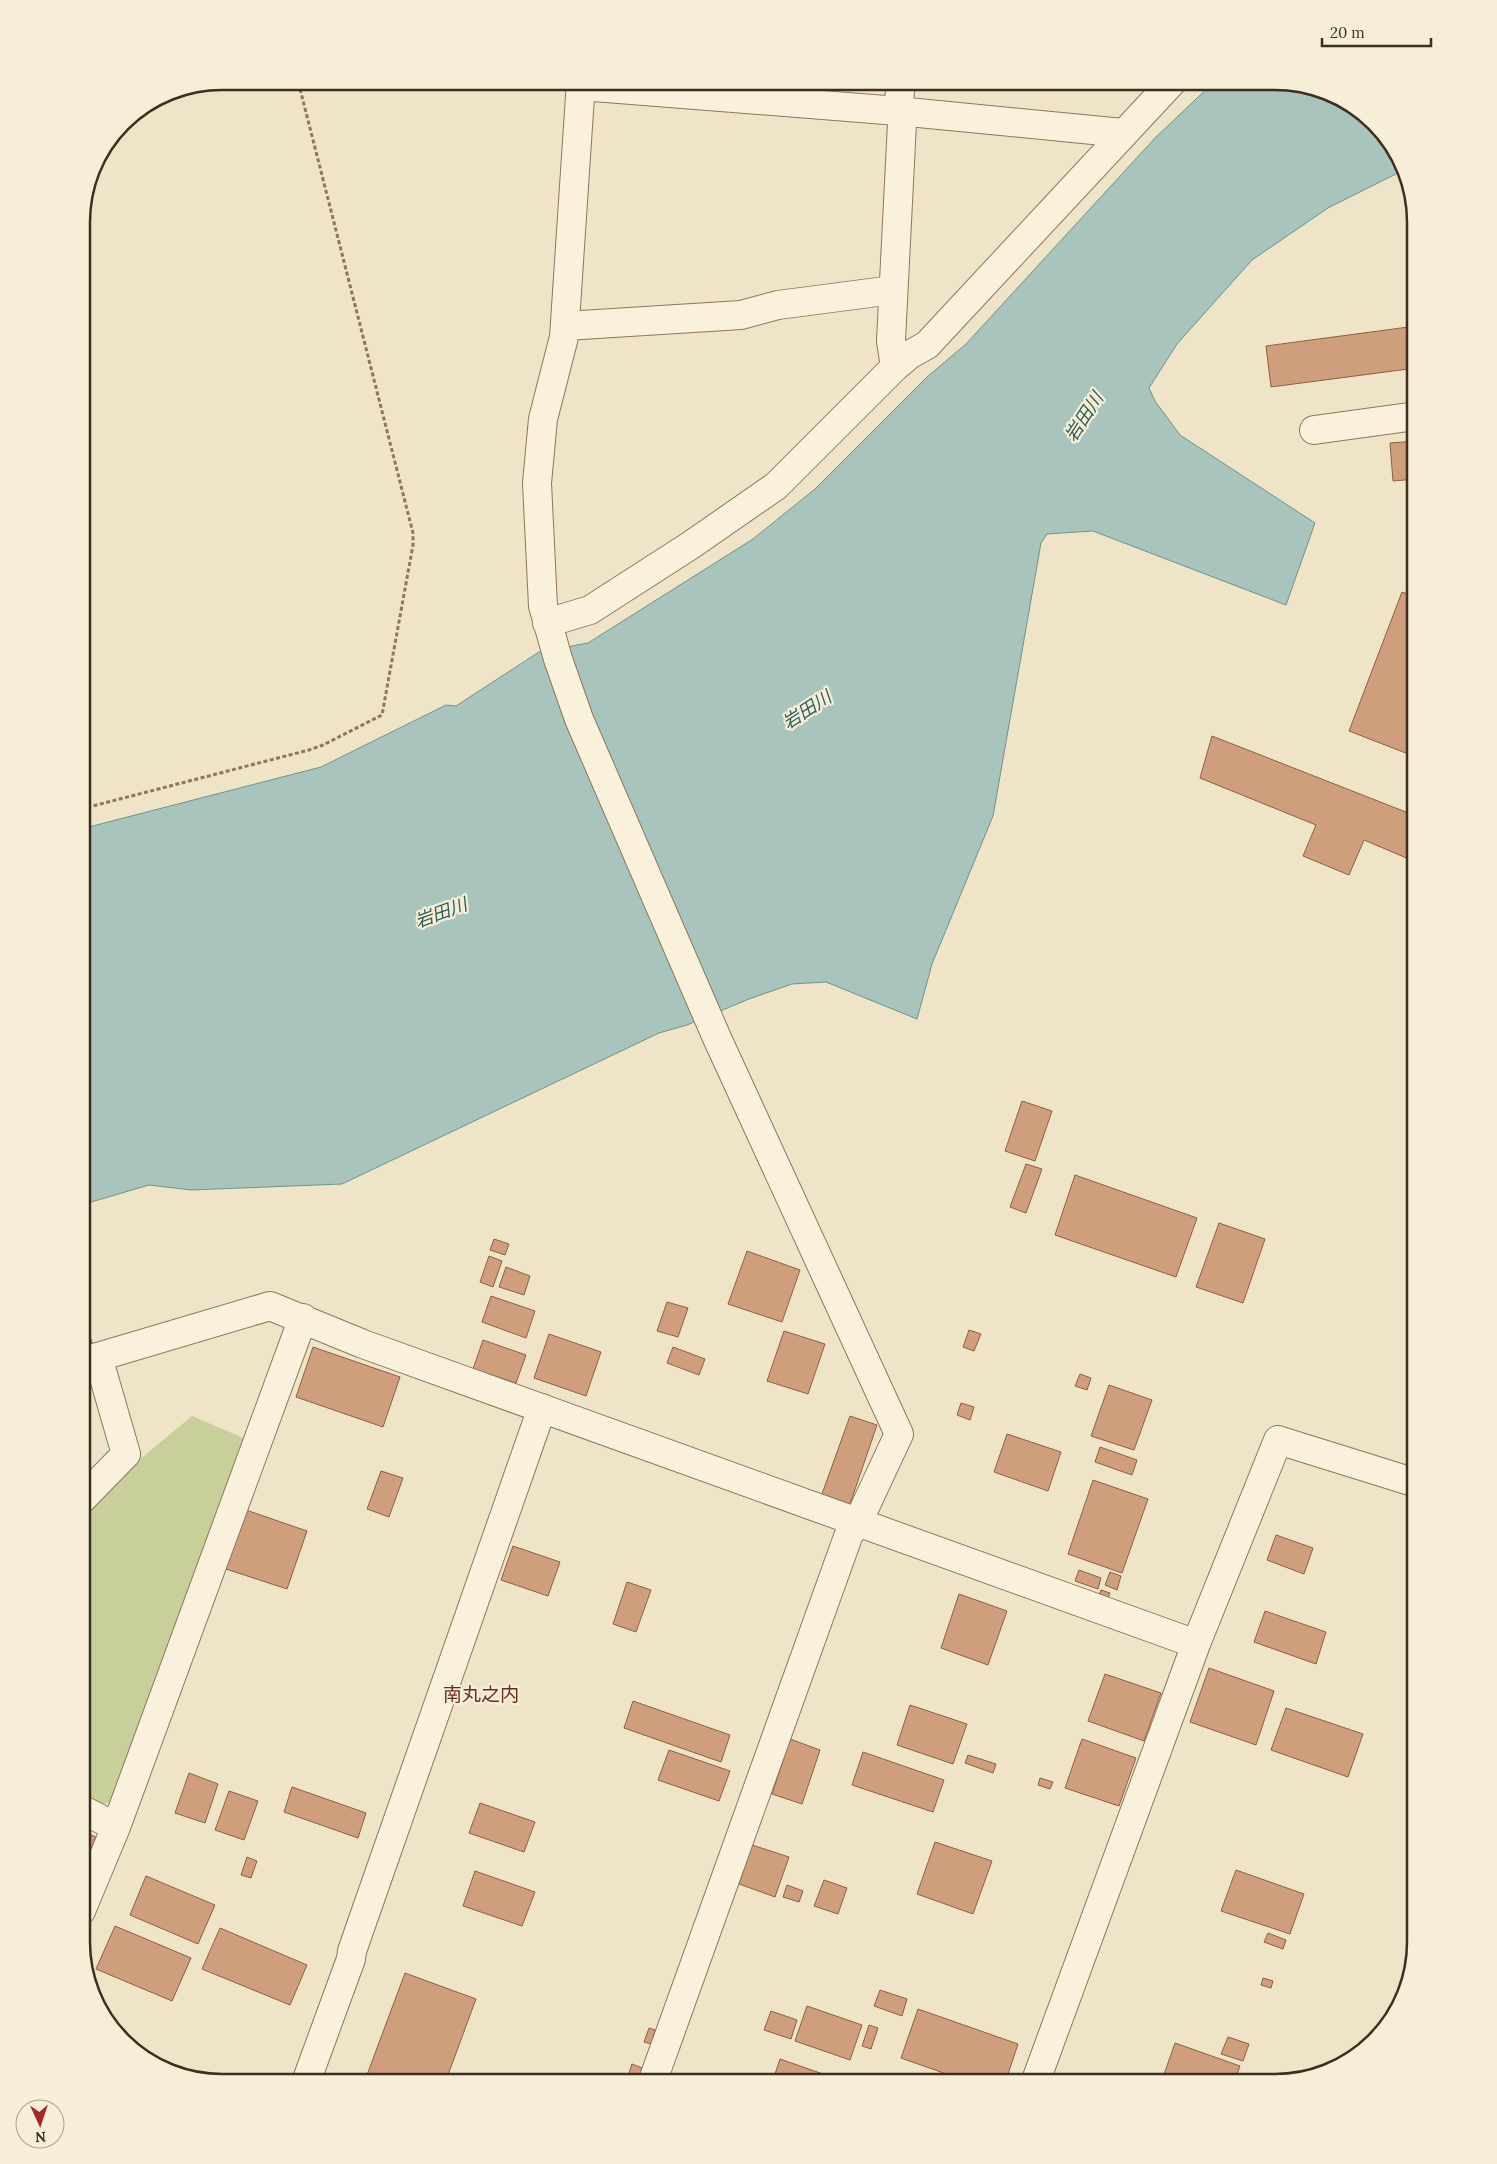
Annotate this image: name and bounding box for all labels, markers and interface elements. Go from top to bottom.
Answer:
scale bar [1322,15,1431,47]
text: 20 m [1330,23,1365,42]
water label: 岩田川 [1059,386,1109,446]
water label: 岩田川 [778,684,837,734]
water label: 岩田川 [412,892,472,933]
district label: 南丸之内 [443,1682,519,1706]
north arrow [15,2099,65,2149]
text: N [35,2128,47,2146]

